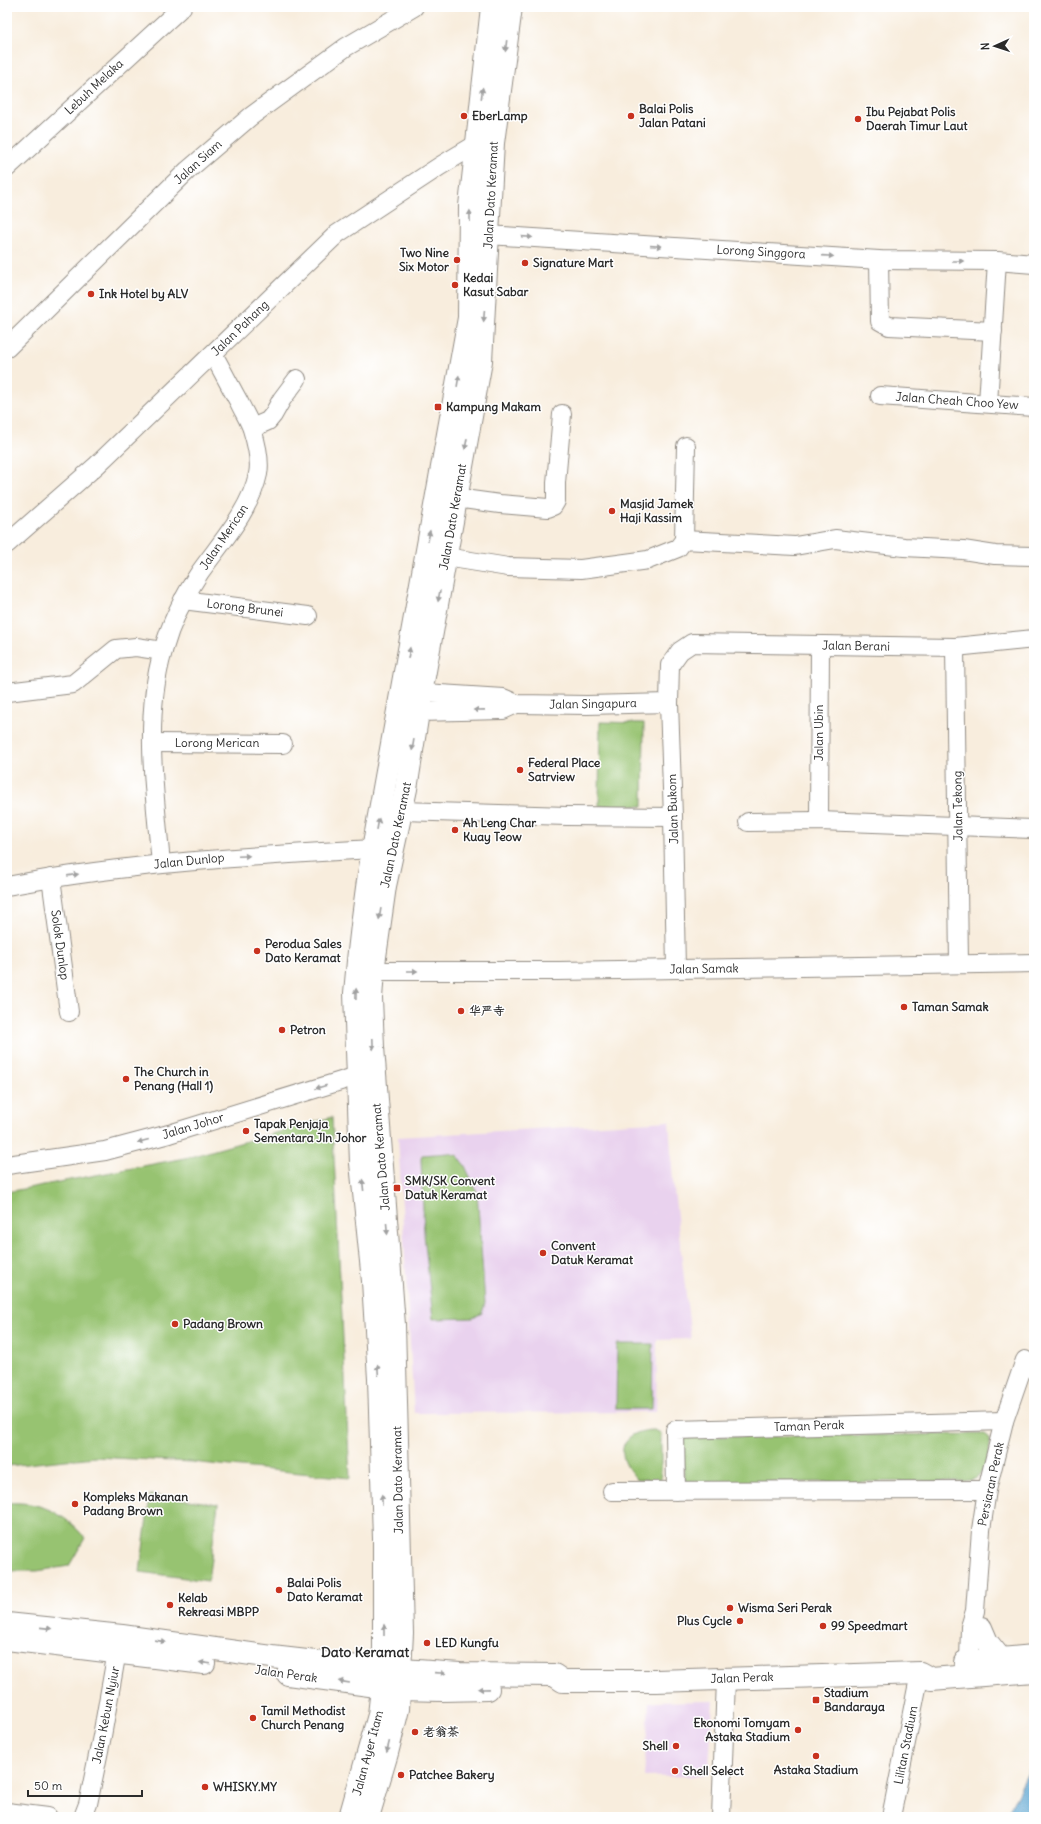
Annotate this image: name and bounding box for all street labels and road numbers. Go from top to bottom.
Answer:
street label: Lebuh Melaka [61,56,126,118]
street label: Jalan Siam [171,136,225,187]
street label: Jalan Dato Keramat [480,141,501,249]
street label: Lorong Singgora [716,242,806,261]
street label: Jalan Pahang [208,297,271,359]
street label: Jalan Cheah Choo Yew [895,389,1019,412]
street label: Jalan Dato Keramat [436,462,469,571]
street label: Jalan Merican [196,501,251,572]
street label: Lorong Brunei [206,595,284,620]
street label: Jalan Berani [822,637,890,654]
street label: Jalan Singapura [549,695,637,712]
street label: Jalan Ubin [811,705,826,761]
street label: Lorong Merican [175,735,259,750]
street label: Jalan Tekong [949,771,966,841]
street label: Jalan Bukom [664,773,681,844]
street label: Jalan Dato Keramat [377,781,414,889]
street label: Jalan Dunlop [153,849,225,872]
street label: Solok Dunlop [48,909,73,981]
street label: Jalan Samak [669,960,739,977]
street label: Jalan Dato Keramat [368,1103,393,1211]
street label: Jalan Johor [160,1109,226,1142]
street label: Taman Perak [773,1417,844,1434]
street label: Jalan Dato Keramat [389,1426,406,1534]
street label: Persiaran Perak [974,1441,1007,1527]
street label: Jalan Perak [254,1662,318,1685]
street label: Jalan Kebun Nyiur [89,1665,122,1765]
street label: Jalan Perak [710,1669,774,1686]
street label: Lilitan Stadium [891,1704,921,1786]
street label: Jalan Ayer Itam [349,1708,386,1797]

